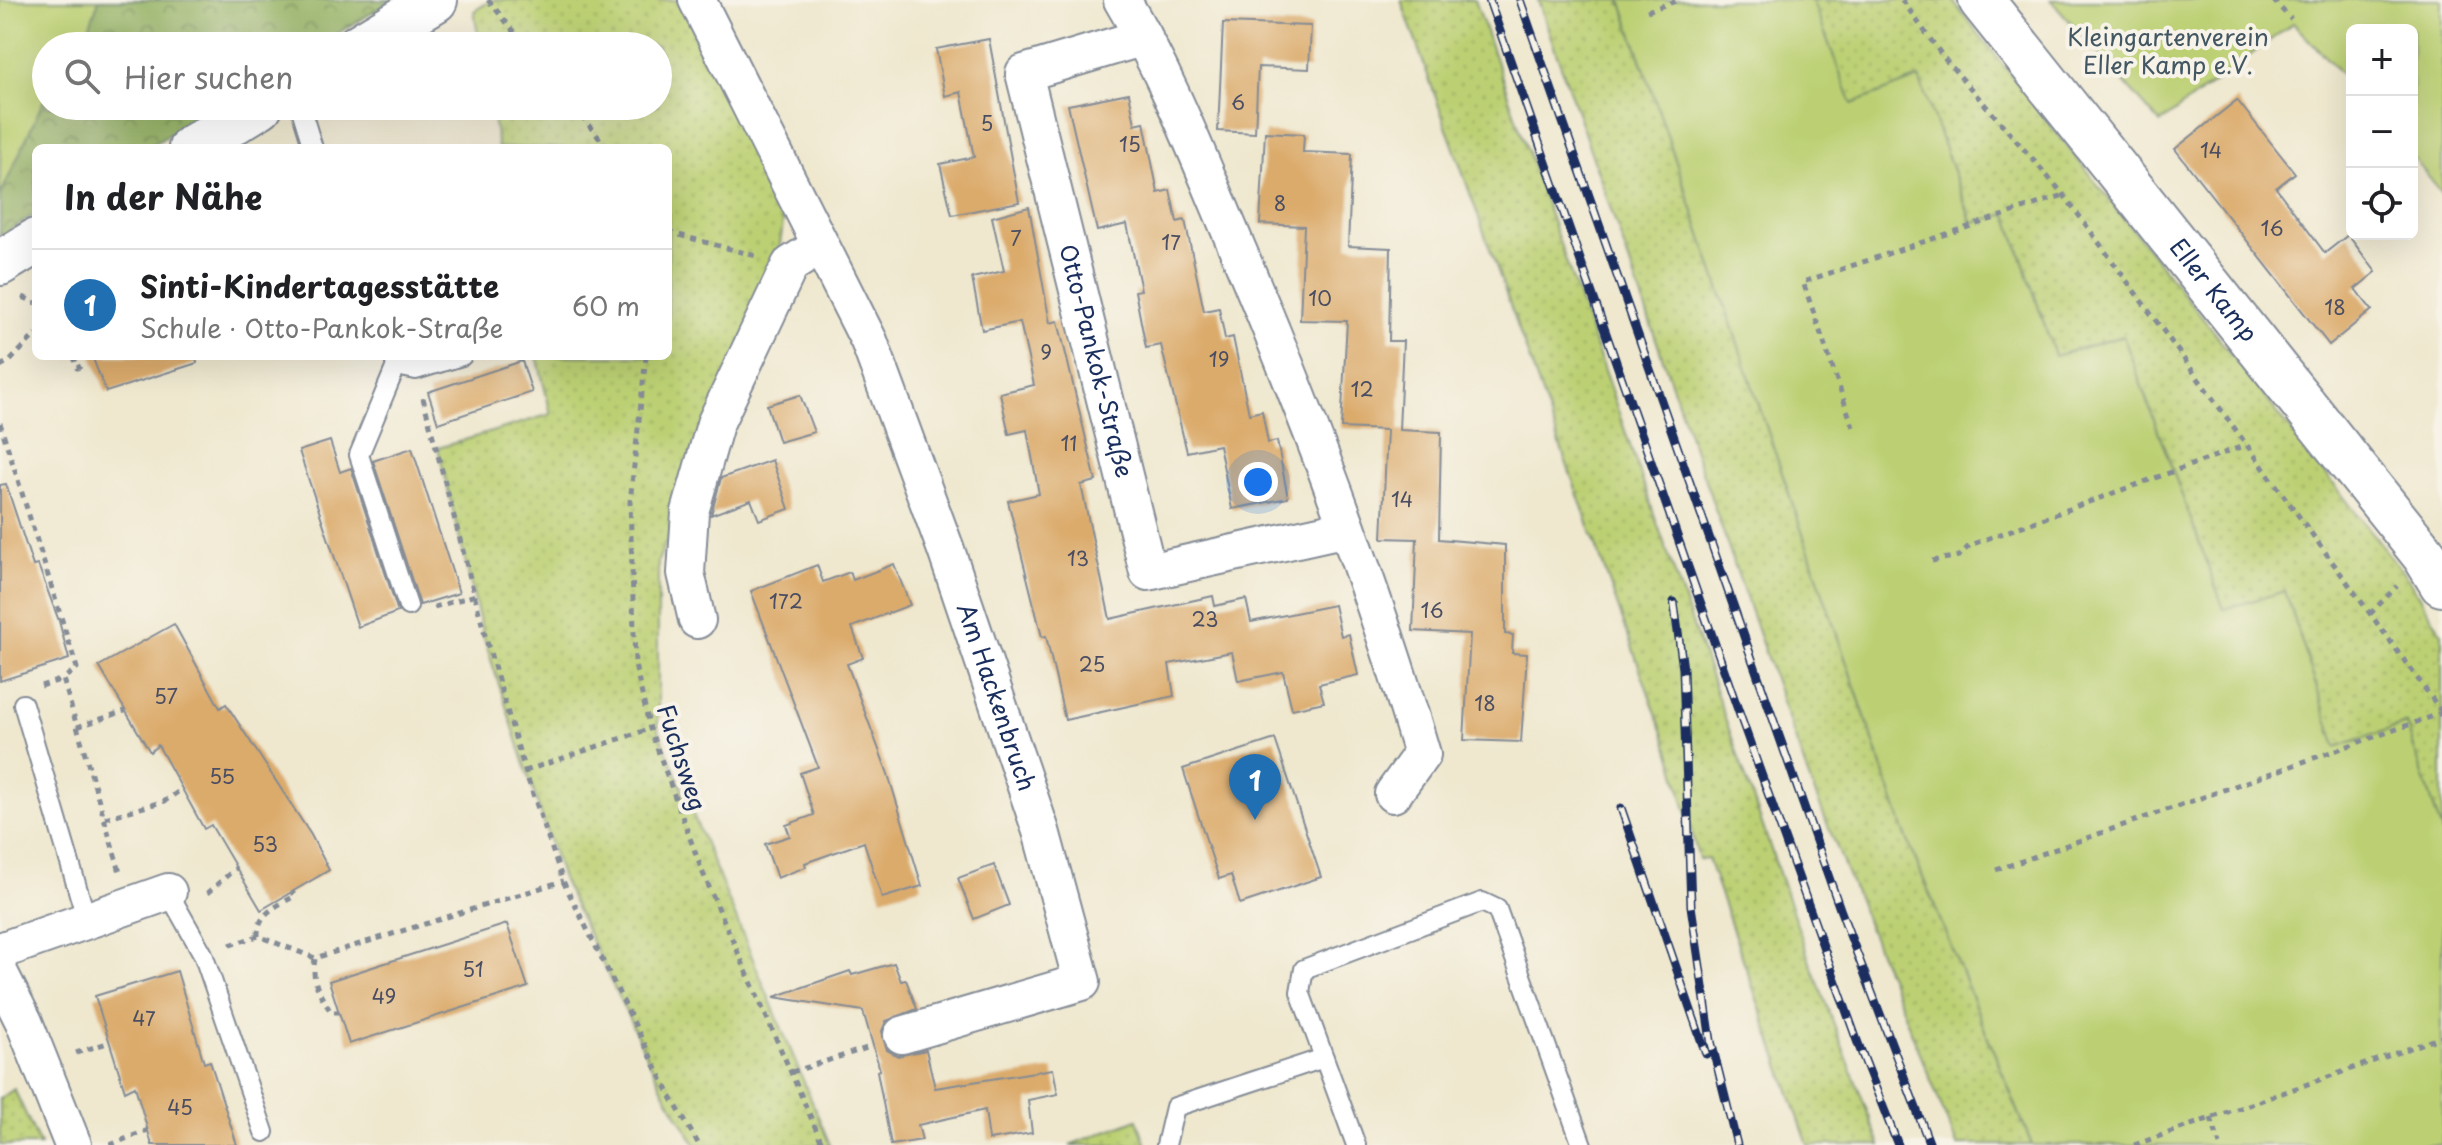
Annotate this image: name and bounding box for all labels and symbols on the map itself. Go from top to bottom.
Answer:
park label: Kleingartenverein Eller Kamp e.V. [2067,18,2269,82]
house number: 6 [1231,87,1245,117]
house number: 5 [981,108,993,138]
house number: 15 [1119,129,1141,159]
house number: 14 [2200,135,2222,165]
house number: 8 [1274,188,1286,218]
house number: 16 [2261,213,2284,243]
house number: 7 [1010,223,1022,253]
house number: 17 [1161,227,1181,257]
street label: Eller Kamp [2162,230,2267,349]
street label: Otto-Pankok-Straße [1051,240,1144,481]
house number: 10 [1308,283,1332,313]
house number: 18 [2324,292,2346,322]
house number: 9 [1040,337,1052,367]
house number: 19 [1209,344,1229,374]
house number: 12 [1350,374,1374,404]
house number: 11 [1061,428,1077,458]
your location [1238,462,1278,502]
house number: 14 [1391,484,1413,514]
house number: 13 [1067,543,1089,573]
house number: 172 [769,586,803,616]
house number: 16 [1421,595,1444,625]
street label: Am Hackenbruch [949,598,1046,795]
house number: 23 [1191,604,1219,634]
house number: 25 [1079,649,1105,679]
house number: 57 [154,681,178,711]
house number: 18 [1474,688,1496,718]
street label: Fuchsweg [649,699,717,815]
pin: 1 [1229,754,1281,820]
house number: 55 [209,761,235,791]
house number: 53 [252,829,278,859]
house number: 51 [462,954,484,984]
house number: 49 [372,981,396,1011]
house number: 47 [132,1003,156,1033]
house number: 45 [167,1092,193,1122]

